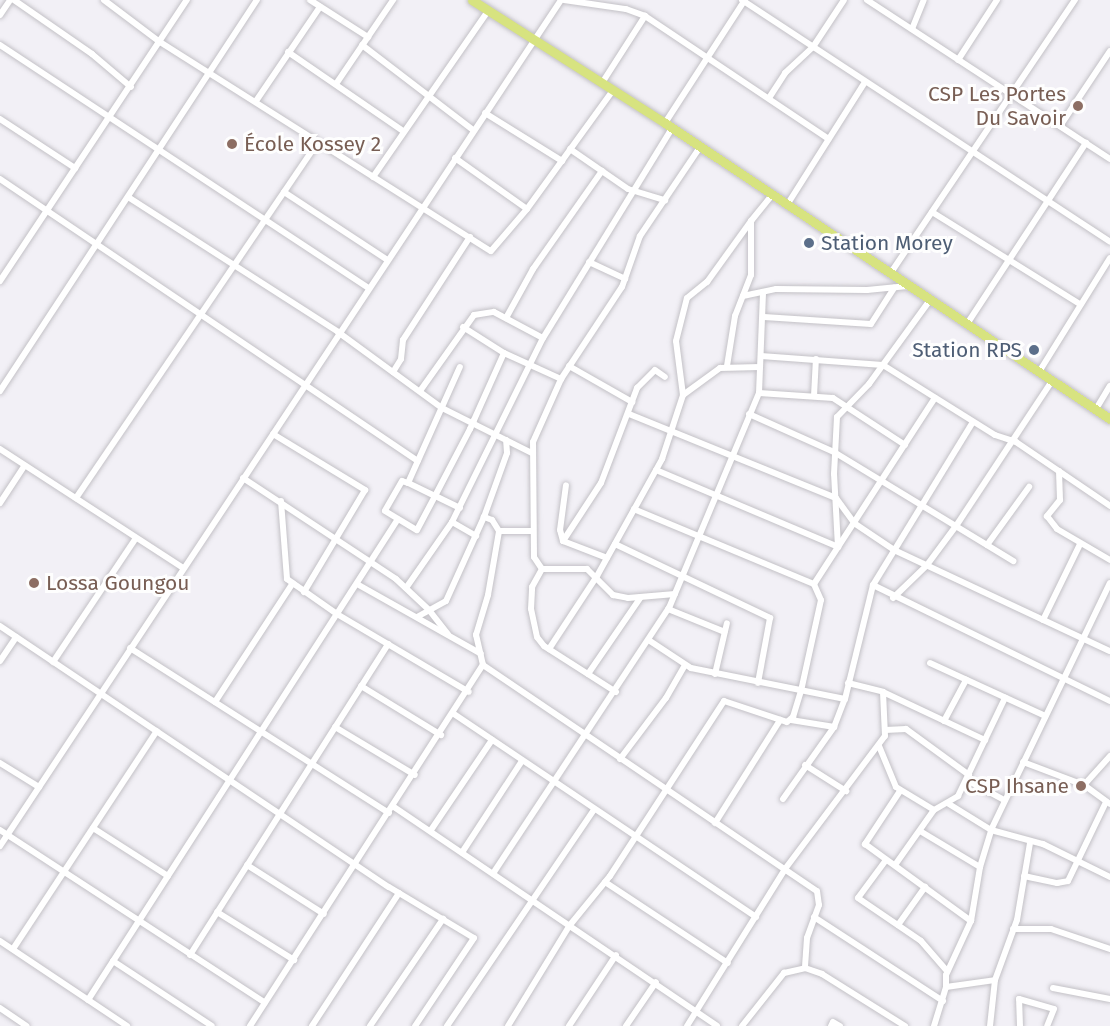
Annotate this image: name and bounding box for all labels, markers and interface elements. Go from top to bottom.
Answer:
place label: CSP Les Portes Du Savoir [928,81,1066,131]
marker: CSP Les Portes Du Savoir [1071,99,1085,113]
place label: École Kossey 2 [244,131,381,157]
marker: École Kossey 2 [225,137,239,151]
place label: Station Morey [821,230,953,256]
marker: Station Morey [802,236,816,250]
place label: Station RPS [912,337,1022,363]
marker: Station RPS [1027,343,1041,357]
place label: Lossa Goungou [46,570,189,596]
marker: Lossa Goungou [27,576,41,590]
place label: CSP Ihsane [965,773,1069,799]
marker: CSP Ihsane [1074,779,1088,793]

